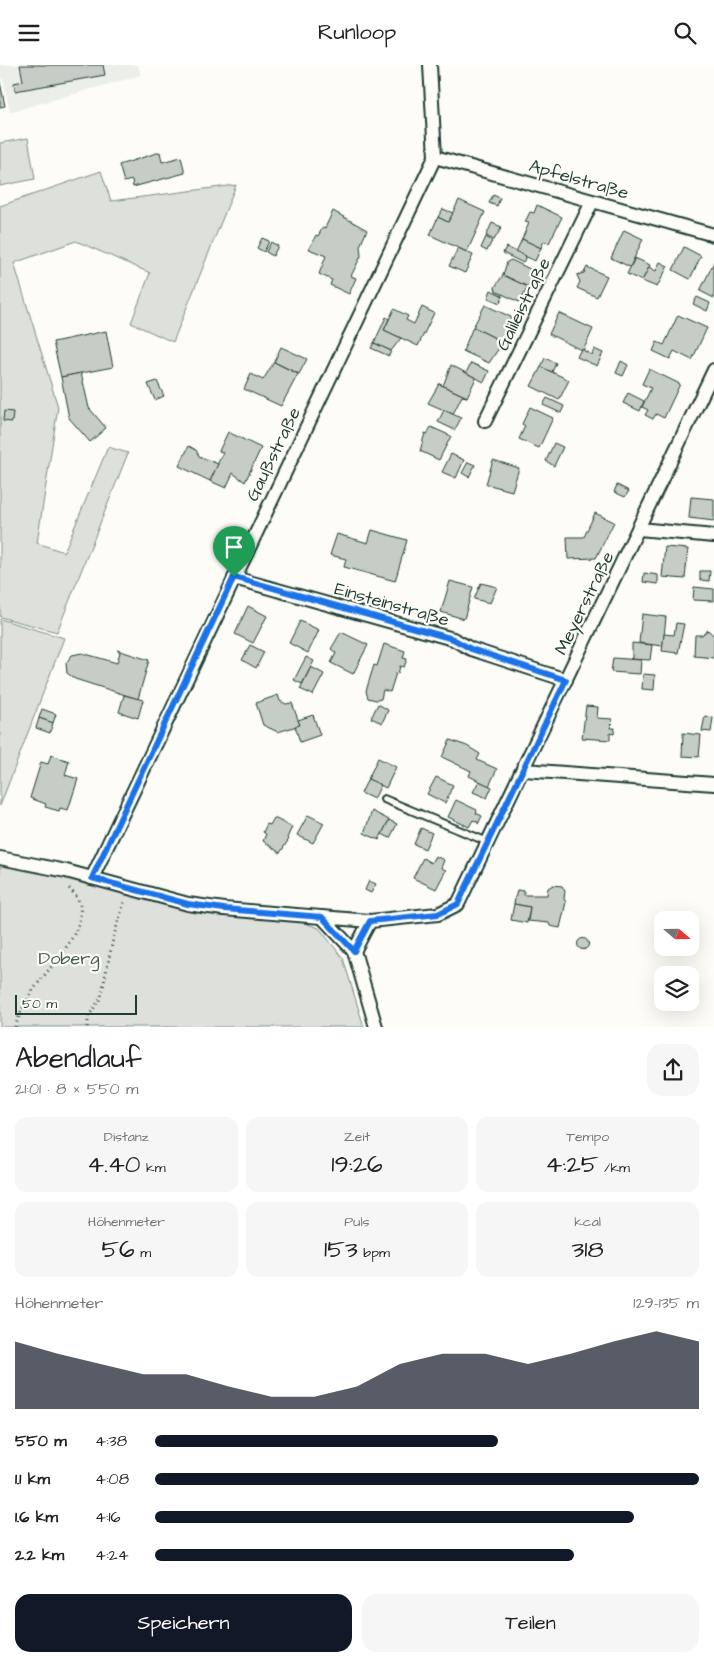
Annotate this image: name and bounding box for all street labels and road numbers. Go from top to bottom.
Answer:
street label: Apfelstraße [526,153,632,206]
street label: Galileistraße [490,253,557,355]
street label: Gaußstraße [240,403,307,505]
street label: Meyerstraße [549,547,621,660]
street label: Einsteinstraße [332,576,452,633]

